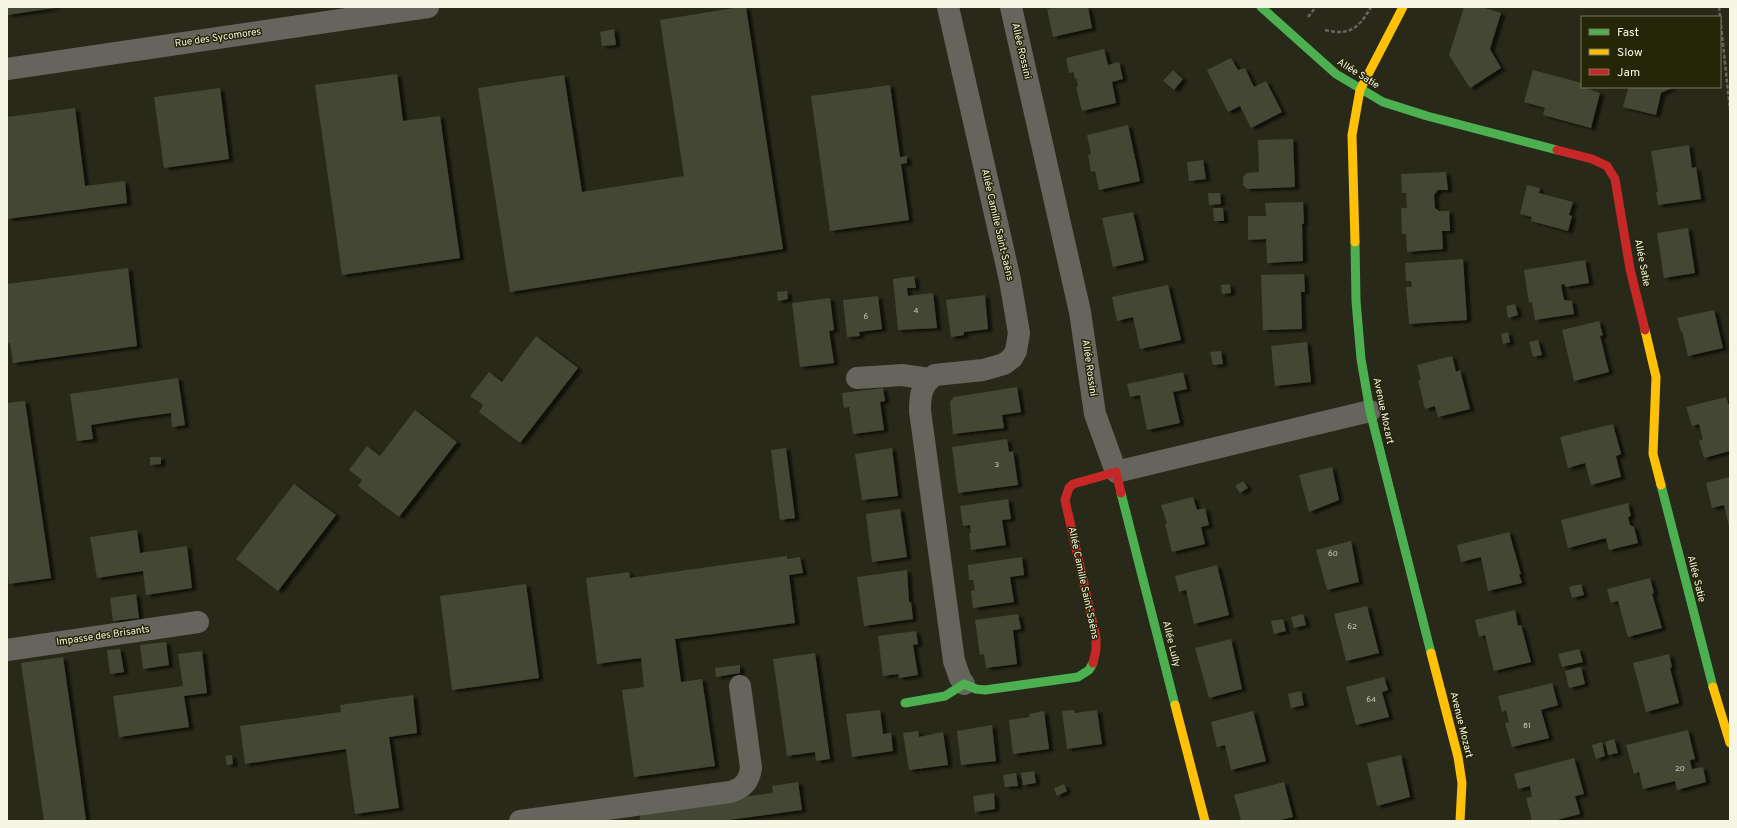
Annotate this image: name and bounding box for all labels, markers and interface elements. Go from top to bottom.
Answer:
legend [1581,16,1721,88]
street label: Allée Rossini [1008,22,1034,80]
street label: Rue des Sycomores [174,25,262,51]
text: Fast [1617,25,1639,41]
text: Slow [1617,45,1643,61]
street label: Allée Satie [1334,56,1382,92]
text: Jam [1617,65,1640,81]
street label: Allée Camille Saint-Saëns [978,168,1016,283]
street label: Allée Satie [1631,238,1653,288]
house number: 4 [914,306,919,316]
house number: 6 [864,312,869,322]
street label: Allée Rossini [1079,339,1099,397]
street label: Avenue Mozart [1370,377,1396,446]
house number: 3 [995,460,1000,470]
street label: Allée Camille Saint-Saëns [1065,526,1101,641]
house number: 60 [1328,549,1338,559]
street label: Allée Satie [1684,554,1708,604]
street label: Allée Lully [1159,620,1183,668]
house number: 62 [1347,622,1357,632]
street label: Impasse des Brisants [55,623,151,649]
street label: Avenue Mozart [1447,691,1476,760]
house number: 64 [1366,695,1376,705]
house number: 81 [1523,721,1531,731]
house number: 20 [1675,764,1685,774]

